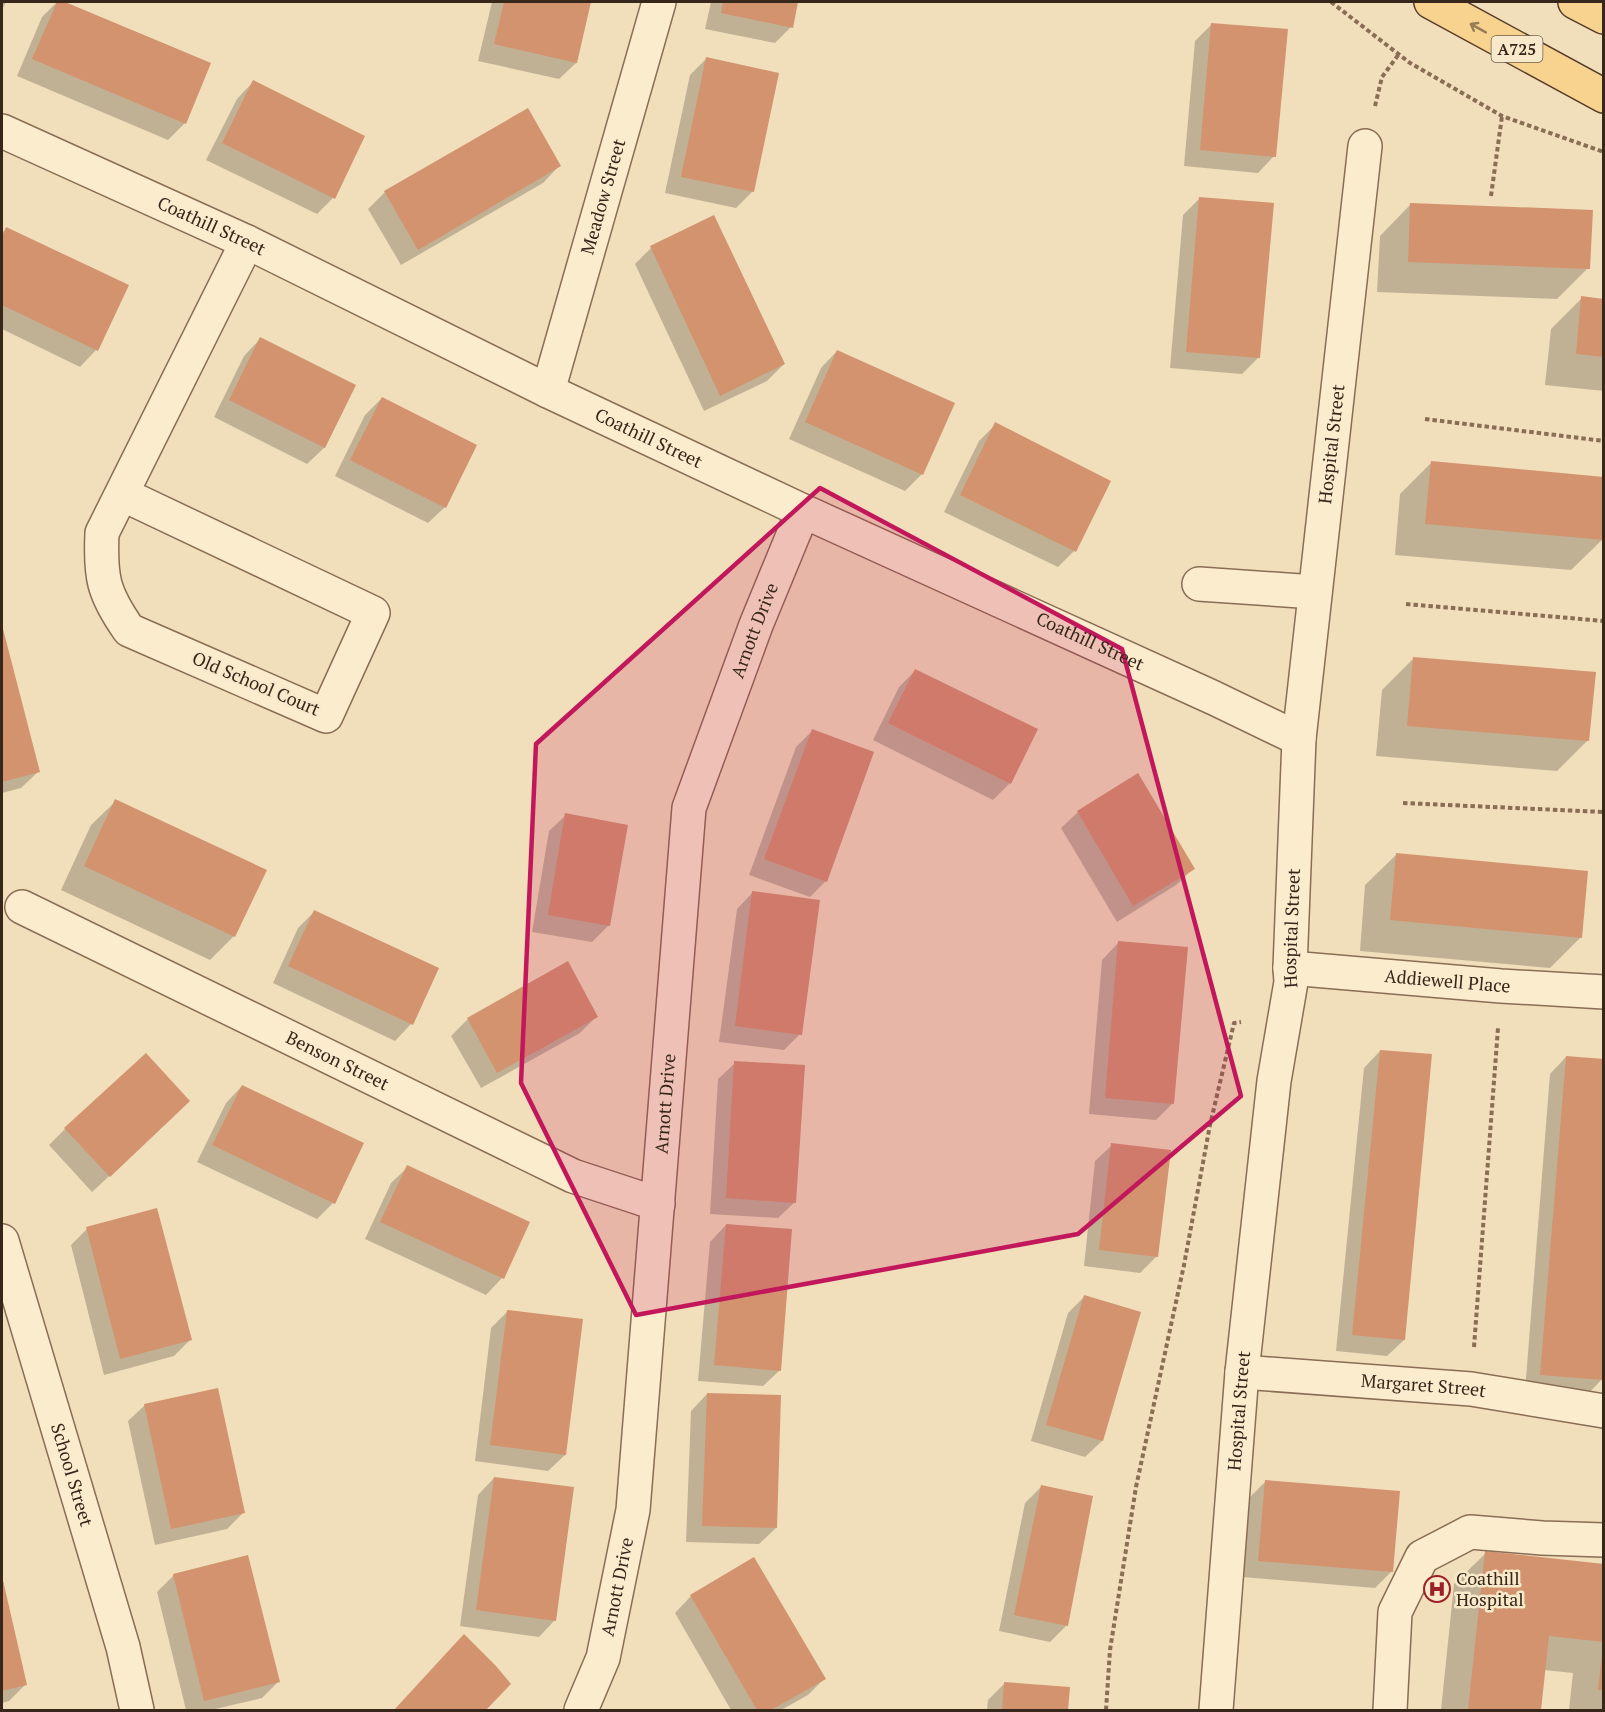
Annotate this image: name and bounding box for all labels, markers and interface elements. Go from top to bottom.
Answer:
one-way arrow [1470,21,1487,33]
road number: A725 [1492,36,1543,62]
street label: Meadow Street [575,136,630,257]
street label: Coathill Street [154,190,270,260]
street label: Hospital Street [1312,383,1349,505]
street label: Coathill Street [591,402,707,473]
street label: Arnott Drive [725,579,783,681]
street label: Coathill Street [1033,606,1149,676]
street label: Old School Court [189,645,324,721]
street label: Hospital Street [1277,867,1305,989]
street label: Addiewell Place [1384,963,1511,998]
street label: Benson Street [282,1025,394,1096]
street label: Arnott Drive [648,1053,680,1155]
street label: Hospital Street [1221,1349,1255,1472]
street label: Margaret Street [1360,1368,1488,1402]
street label: School Street [46,1420,99,1529]
street label: Arnott Drive [595,1535,638,1638]
place label: Coathill Hospital [1456,1566,1524,1611]
hospital icon: Coathill Hospital [1422,1574,1452,1604]

